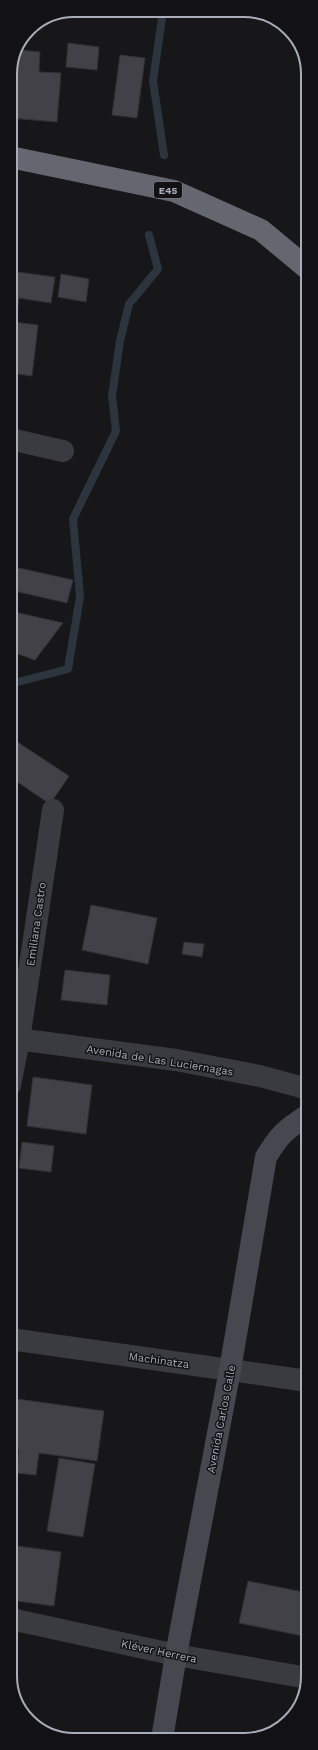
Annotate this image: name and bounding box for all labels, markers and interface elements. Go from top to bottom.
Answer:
road number: E45 [154,182,182,198]
street label: Emiliana Castro [24,881,49,967]
street label: Avenida de Las Luciernagas [85,1042,235,1079]
street label: Machinatza [128,1350,190,1371]
street label: Avenida Carlos Calle [205,1364,238,1474]
street label: Kléver Herrera [120,1637,198,1666]

